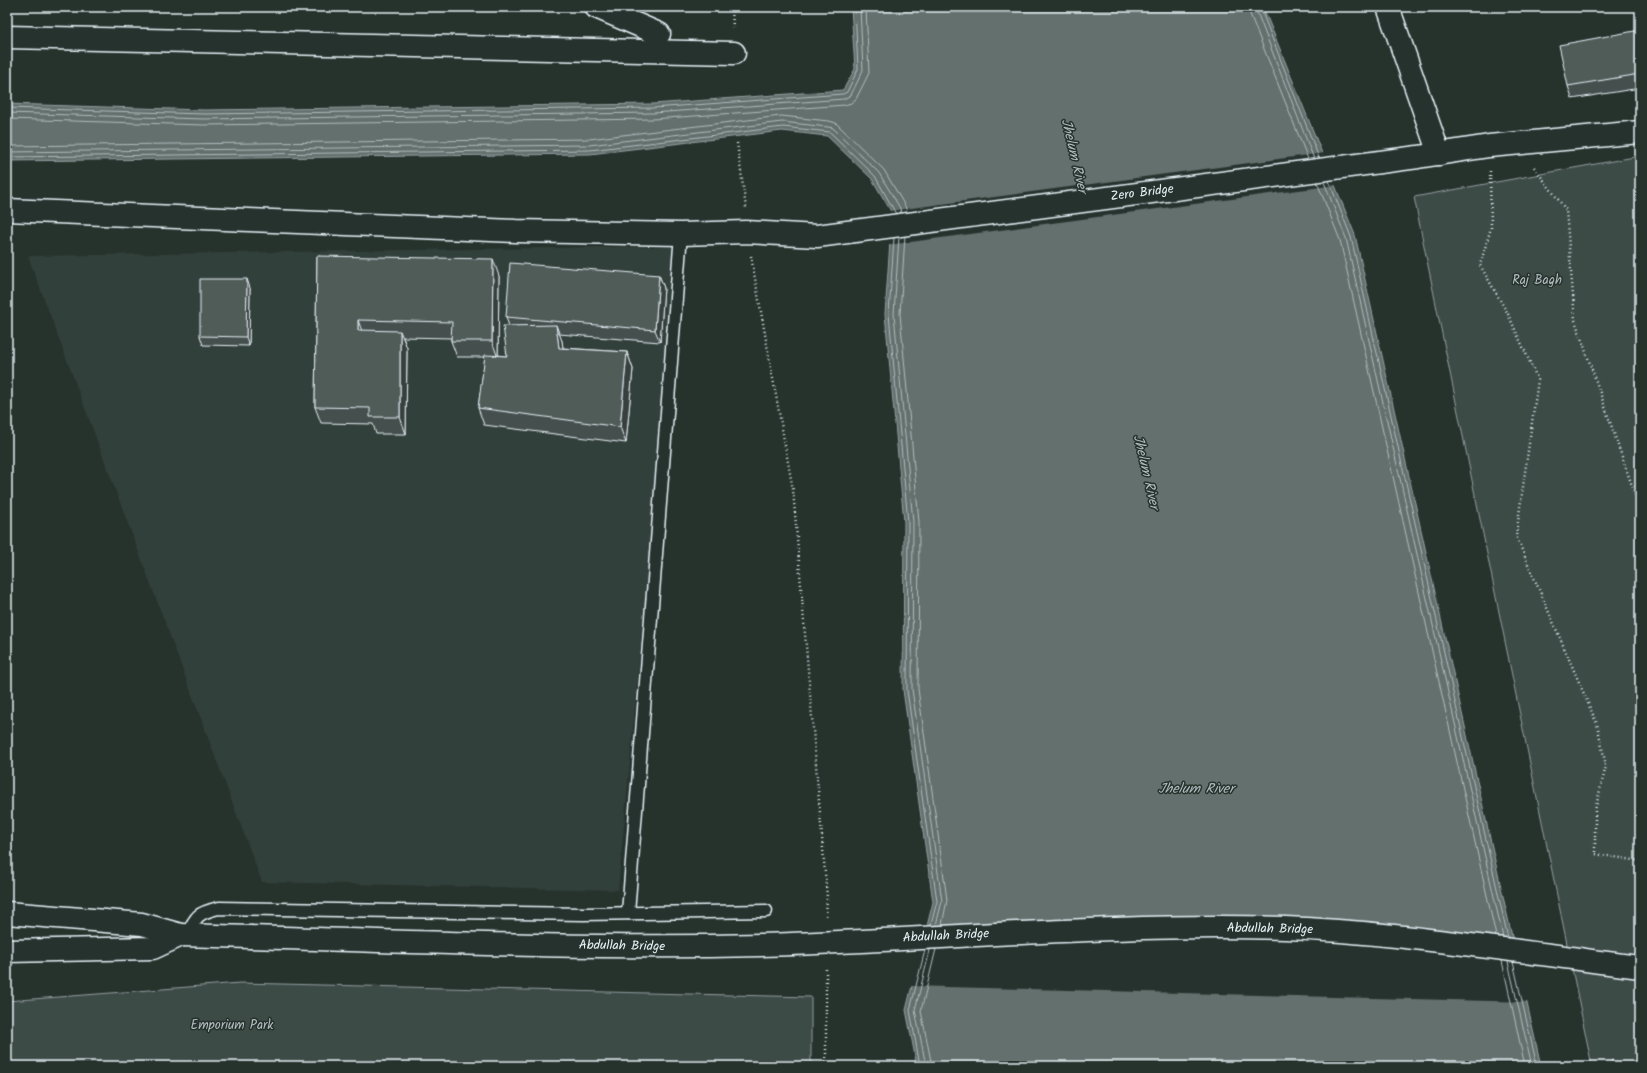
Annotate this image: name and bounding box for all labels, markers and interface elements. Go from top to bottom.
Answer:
water label: Jhelum River [1055,117,1094,199]
street label: Zero Bridge [1109,179,1175,207]
park label: Raj Bagh [1512,270,1562,291]
water label: Jhelum River [1127,433,1166,515]
water label: Jhelum River [1158,778,1237,800]
street label: Abdullah Bridge [1227,918,1313,940]
street label: Abdullah Bridge [902,923,990,949]
street label: Abdullah Bridge [579,935,665,957]
park label: Emporium Park [191,1015,274,1036]

